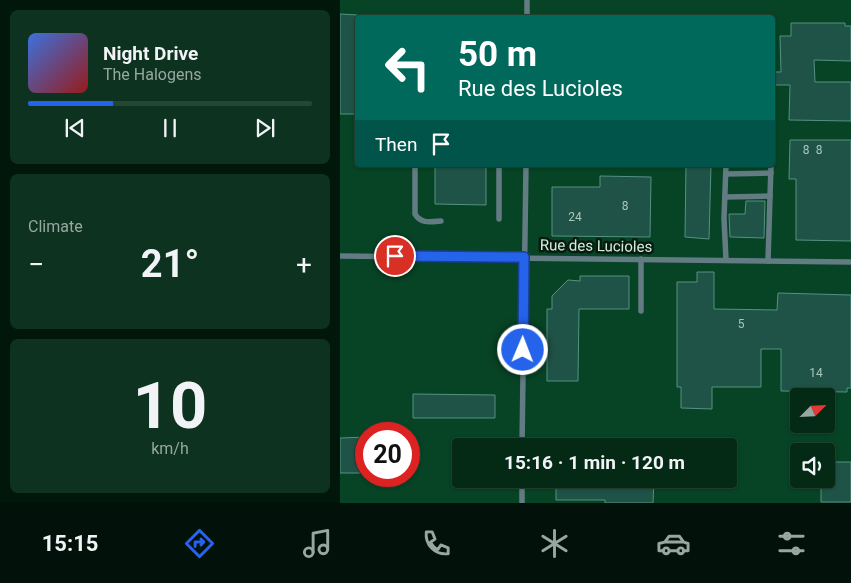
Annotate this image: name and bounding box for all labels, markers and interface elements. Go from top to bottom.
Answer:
text: 50 m [458,34,537,75]
icon: left [375,35,440,100]
text: Night Drive [103,42,198,65]
text: The Halogens [103,65,202,84]
text: Rue des Lucioles [458,76,623,101]
icon: previous [61,114,89,142]
icon: pause [156,114,184,142]
icon: next [251,114,279,142]
icon: arrive [427,130,455,158]
text: Then [375,133,417,156]
house number: 8 [803,143,810,157]
house number: 8 [816,143,823,157]
house number: 8 [622,199,629,213]
house number: 24 [568,210,582,224]
text: Climate [28,217,83,236]
pin [374,235,416,277]
street label: Rue des Lucioles [540,236,652,256]
text: 21° [141,242,199,286]
icon: arrive [381,242,409,270]
text: − [28,248,44,281]
text: + [296,248,312,281]
house number: 5 [738,317,745,331]
position arrow [496,323,548,375]
house number: 14 [809,366,823,380]
text: 10 [133,368,207,444]
north arrow [790,388,835,432]
map controls [790,388,835,488]
speed limit sign: 20 [355,422,420,487]
text: km/h [151,439,189,458]
button: sound [790,443,835,488]
text: 15:16 · 1 min · 120 m [504,451,685,474]
icon: directions [182,526,217,561]
icon: music [300,526,335,561]
icon: phone [419,526,454,561]
icon: climate [537,526,572,561]
icon: car [656,526,691,561]
icon: filters [774,526,809,561]
text: 15:15 [42,531,98,556]

